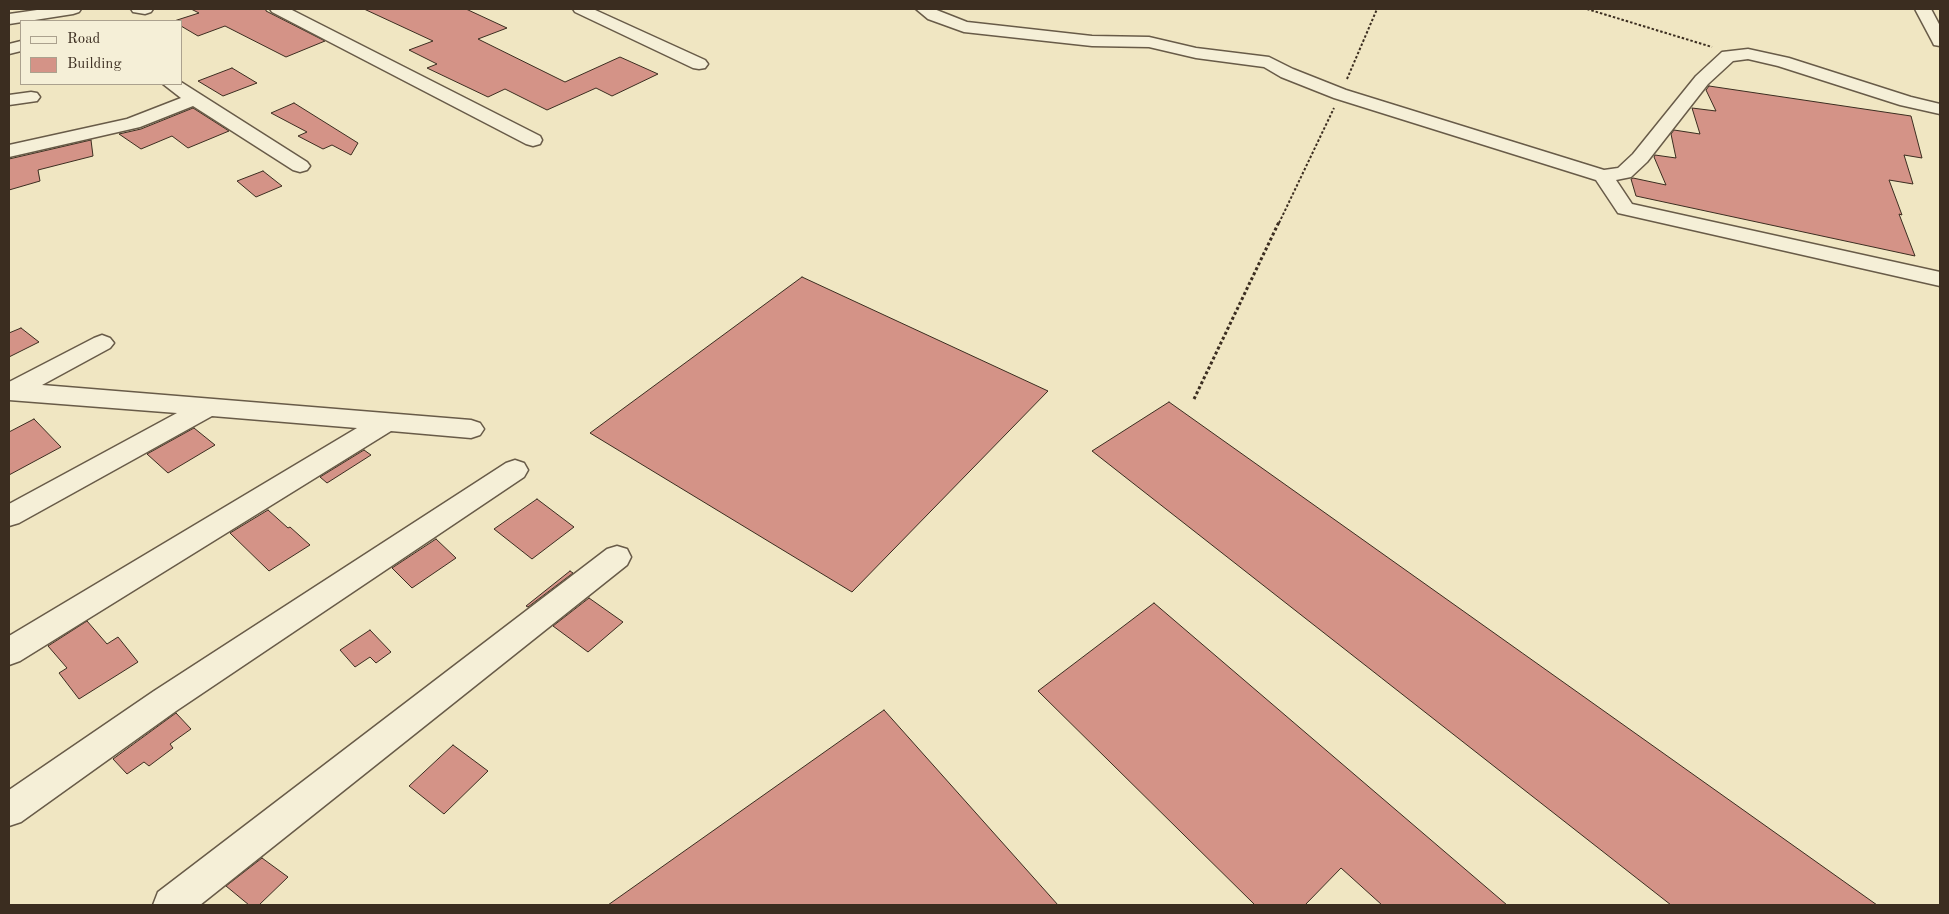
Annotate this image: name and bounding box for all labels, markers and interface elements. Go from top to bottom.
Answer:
legend [20,20,182,85]
text: Road [67,32,100,47]
text: Building [67,57,122,72]

